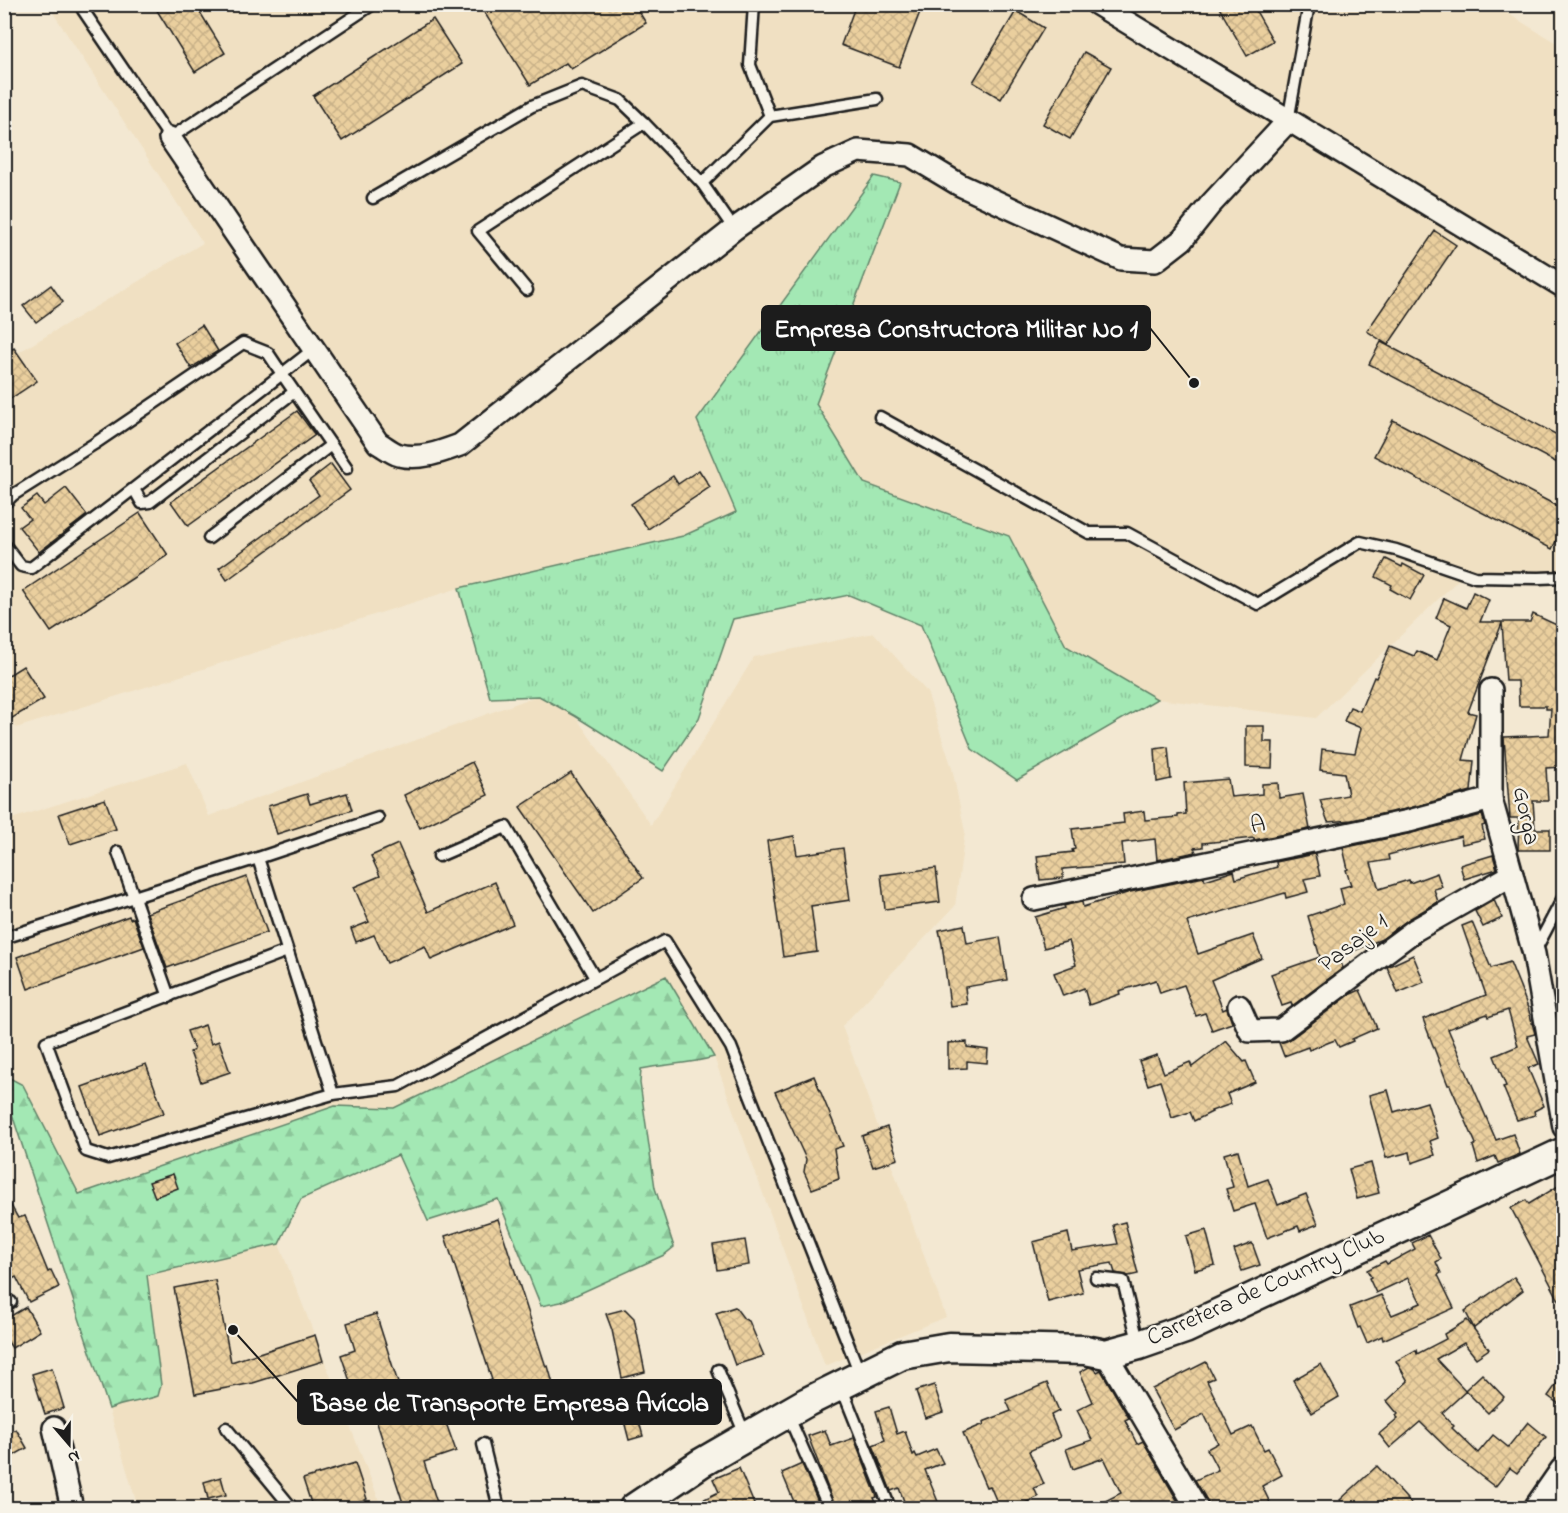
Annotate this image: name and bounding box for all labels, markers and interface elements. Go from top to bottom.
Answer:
callout: Empresa Constructora Militar No 1 [762,306,1150,350]
text: Empresa Constructora Militar No 1 [774,312,1139,350]
street label: Gorga [1502,784,1548,848]
street label: A [1247,807,1269,845]
street label: Pasaje 1 [1312,906,1397,982]
street label: Carretera de Country Club [1142,1220,1391,1357]
callout: Base de Transporte Empresa Avícola [298,1380,721,1424]
text: Base de Transporte Empresa Avícola [310,1386,709,1424]
north arrow [39,1414,99,1474]
text: N [64,1443,83,1469]

